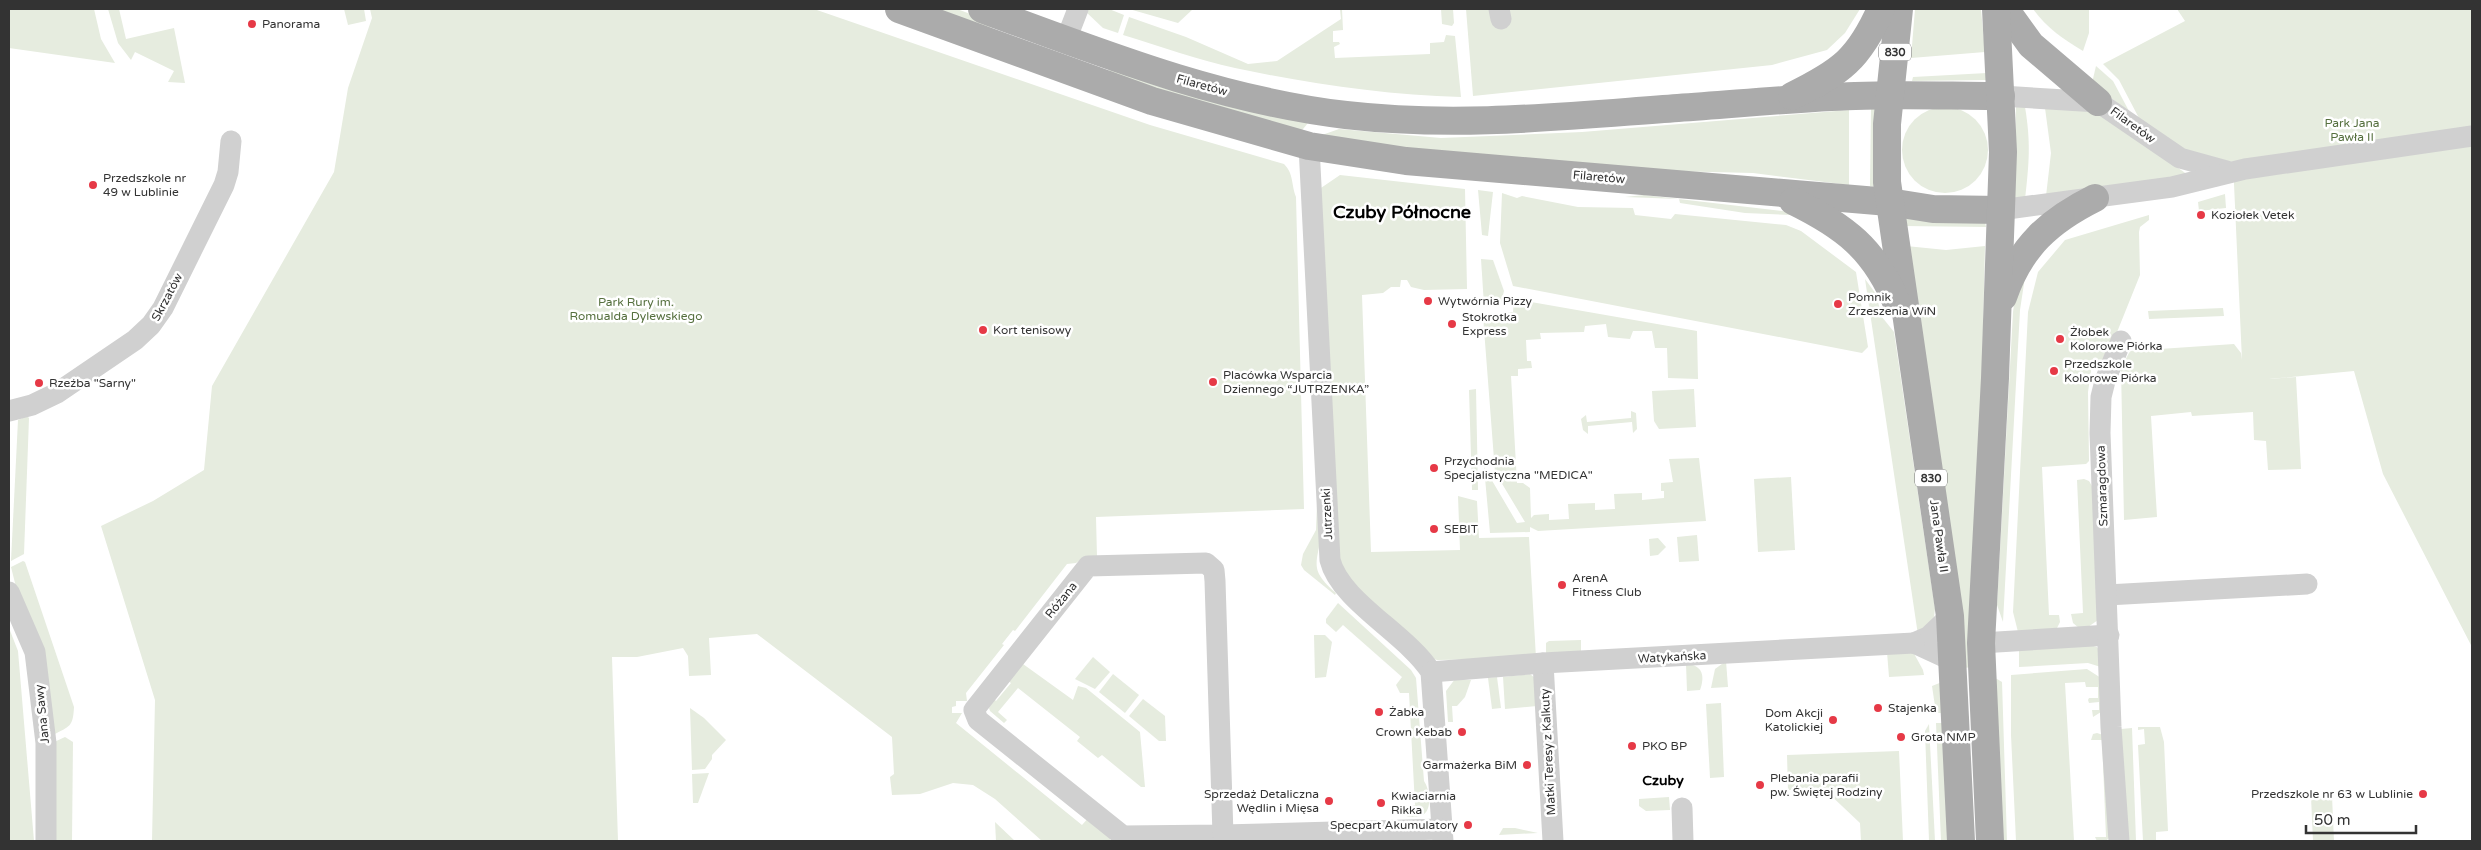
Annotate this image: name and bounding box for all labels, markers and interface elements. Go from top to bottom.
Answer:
place label: Panorama [262,17,320,31]
marker: Panorama [246,18,258,30]
road number: 830 [1879,44,1911,61]
street label: Filaretów [1175,71,1230,99]
street label: Filaretów [2108,104,2159,146]
park label: Park Jana Pawła II [2324,116,2380,144]
street label: Filaretów [1572,168,1626,186]
place label: Przedszkole nr 49 w Lublinie [103,171,187,199]
marker: Przedszkole nr 49 w Lublinie [87,179,99,191]
district label: Czuby Północne [1333,201,1471,223]
place label: Koziołek Vetek [2211,208,2295,222]
marker: Koziołek Vetek [2195,209,2207,221]
street label: Skrzatów [149,270,186,323]
place label: Pomnik Zrzeszenia WiN [1848,290,1936,318]
place label: Wytwórnia Pizzy [1438,294,1533,308]
park label: Park Rury im. Romualda Dylewskiego [570,295,702,323]
marker: Wytwórnia Pizzy [1422,295,1434,307]
marker: Pomnik Zrzeszenia WiN [1832,298,1844,310]
place label: Stokrotka Express [1462,310,1517,338]
marker: Stokrotka Express [1446,318,1458,330]
place label: Kort tenisowy [993,323,1072,337]
marker: Kort tenisowy [977,324,989,336]
place label: Żłobek Kolorowe Piórka [2070,325,2163,353]
marker: Żłobek Kolorowe Piórka [2054,333,2066,345]
place label: Przedszkole Kolorowe Piórka [2064,357,2157,385]
marker: Przedszkole Kolorowe Piórka [2048,365,2060,377]
place label: Placówka Wsparcia Dziennego “JUTRZENKA” [1223,368,1369,396]
place label: Rzeźba "Sarny" [49,376,136,390]
marker: Placówka Wsparcia Dziennego “JUTRZENKA” [1207,376,1219,388]
marker: Rzeźba "Sarny" [33,377,45,389]
street label: Szmaragdowa [2094,445,2110,527]
place label: Przychodnia Specjalistyczna "MEDICA" [1444,454,1593,482]
marker: Przychodnia Specjalistyczna "MEDICA" [1428,462,1440,474]
road number: 830 [1915,469,1947,486]
street label: Jutrzenki [1319,488,1335,540]
street label: Jana Pawła II [1927,499,1951,573]
place label: SEBIT [1444,522,1479,536]
marker: SEBIT [1428,523,1440,535]
place label: ArenA Fitness Club [1572,571,1642,599]
street label: Różana [1042,579,1080,621]
marker: ArenA Fitness Club [1556,579,1568,591]
street label: Watykańska [1637,648,1707,666]
street label: Jana Sawy [32,683,52,744]
street label: Matki Teresy z Kalkuty [1538,688,1558,816]
place label: Stajenka [1888,701,1937,715]
marker: Stajenka [1872,702,1884,714]
place label: Żabka [1389,705,1424,719]
marker: Żabka [1373,706,1385,718]
place label: Dom Akcji Katolickiej [1765,706,1823,734]
marker: Dom Akcji Katolickiej [1827,714,1839,726]
place label: Crown Kebab [1375,725,1452,739]
marker: Crown Kebab [1456,726,1468,738]
place label: Grota NMP [1911,730,1976,744]
marker: Grota NMP [1895,731,1907,743]
place label: PKO BP [1642,739,1687,753]
marker: PKO BP [1626,740,1638,752]
place label: Garmażerka BiM [1422,758,1517,772]
marker: Garmażerka BiM [1521,759,1533,771]
place label: Plebania parafii pw. Świętej Rodziny [1770,771,1883,799]
district label: Czuby [1642,772,1684,789]
marker: Plebania parafii pw. Świętej Rodziny [1754,779,1766,791]
place label: Sprzedaż Detaliczna Wędlin i Mięsa [1204,787,1319,815]
place label: Przedszkole nr 63 w Lublinie [2251,787,2413,801]
marker: Przedszkole nr 63 w Lublinie [2417,788,2429,800]
place label: Kwiaciarnia Rikka [1391,789,1456,817]
marker: Sprzedaż Detaliczna Wędlin i Mięsa [1323,795,1335,807]
marker: Kwiaciarnia Rikka [1375,797,1387,809]
scale bar [2306,802,2416,834]
text: 50 m [2314,811,2351,829]
place label: Specpart Akumulatory [1330,818,1459,832]
marker: Specpart Akumulatory [1462,819,1474,831]

